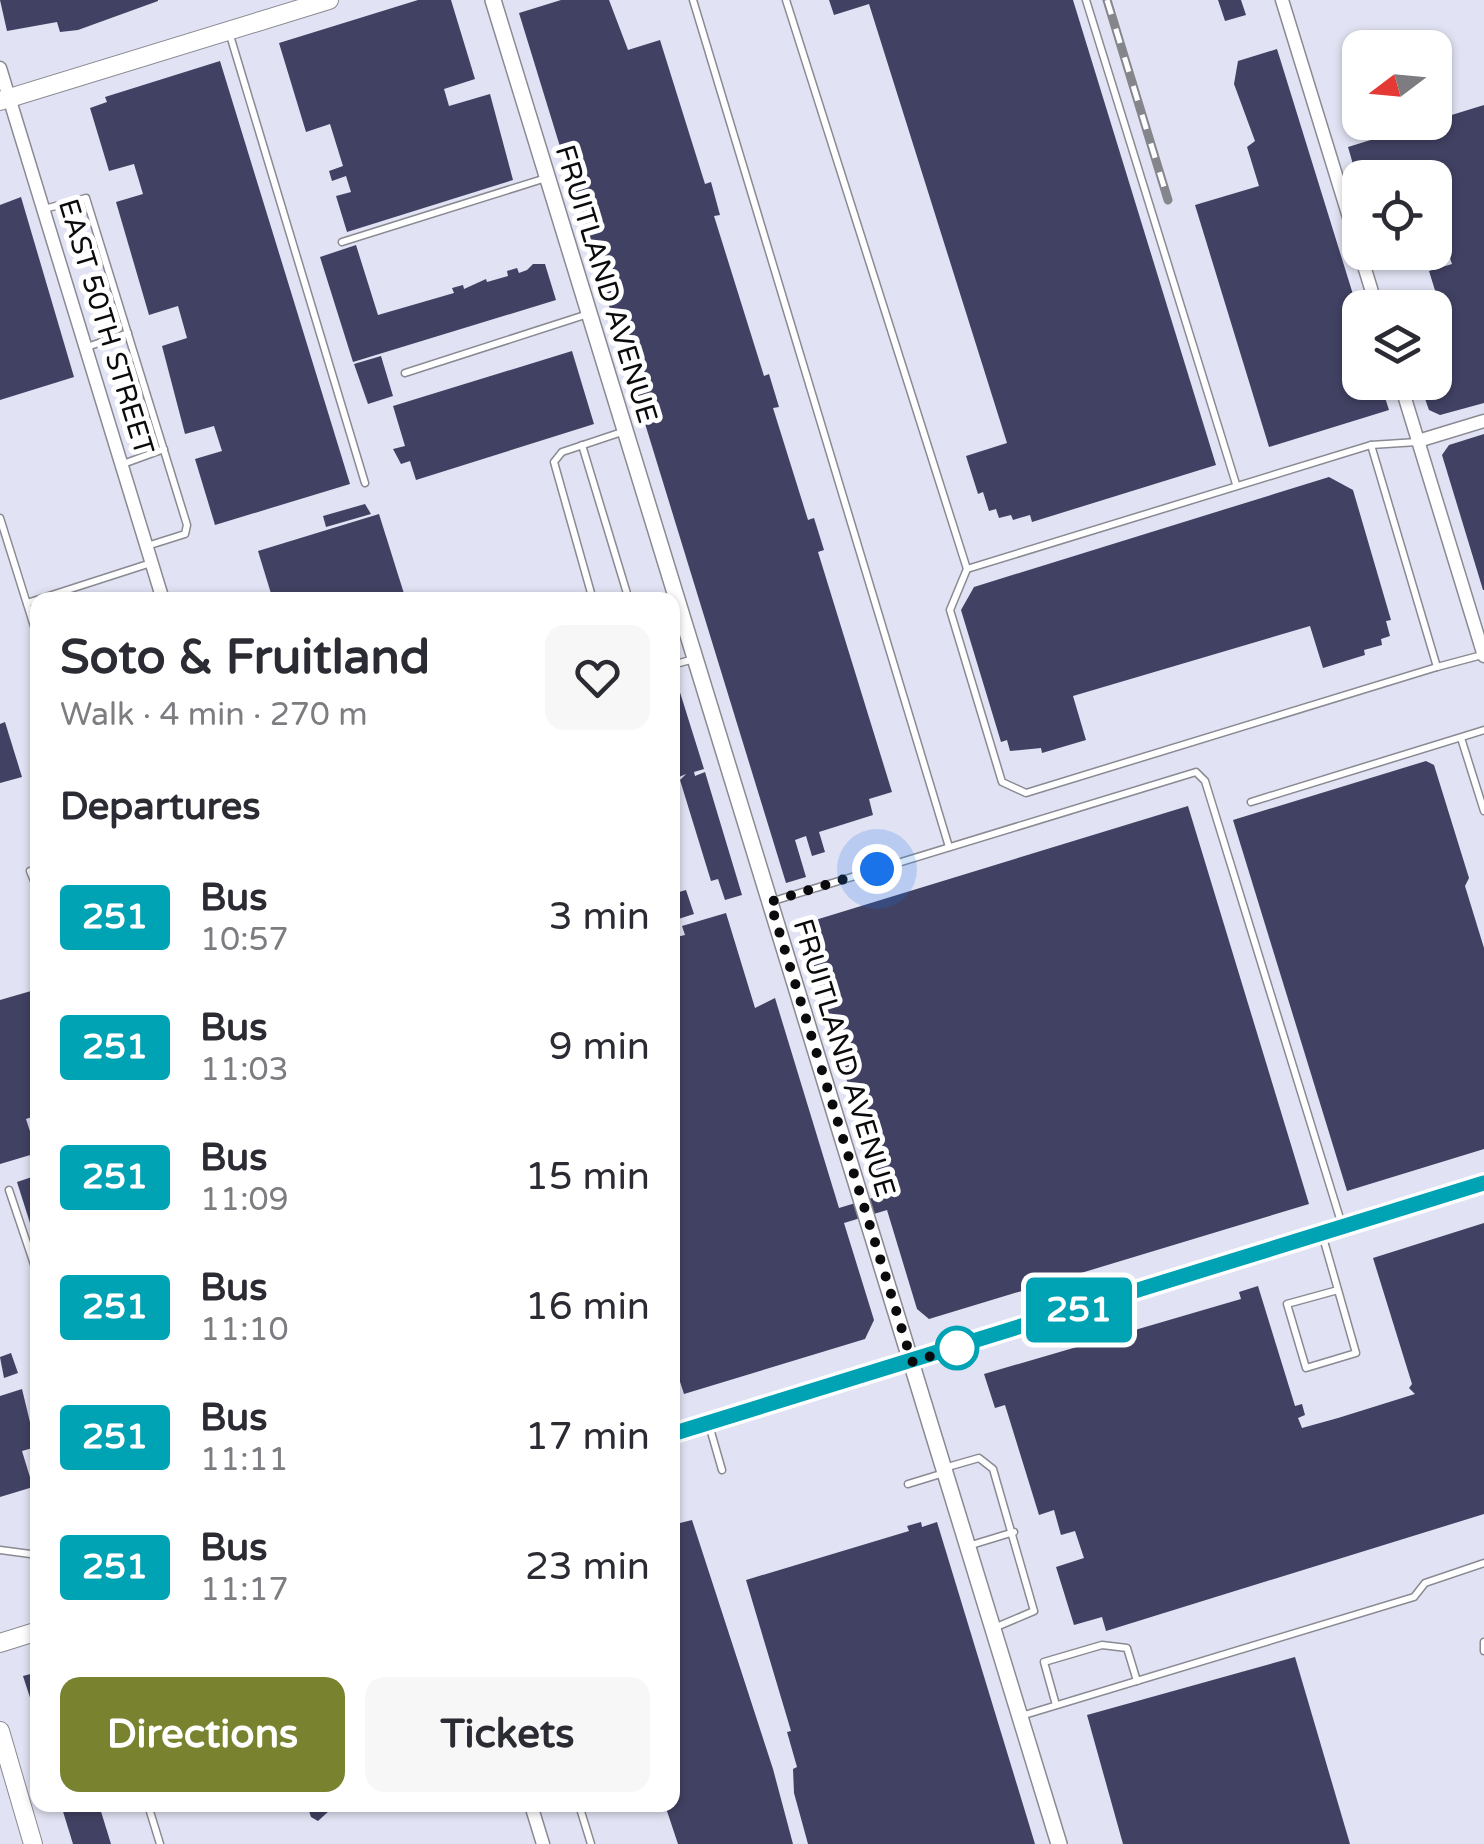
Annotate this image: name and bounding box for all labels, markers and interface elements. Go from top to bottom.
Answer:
north arrow [1342,30,1452,140]
map controls [1342,30,1452,400]
street label: FRUITLAND AVENUE [547,141,665,427]
button: locate [1342,160,1452,270]
street label: EAST 50TH STREET [51,195,161,459]
button: layers [1342,290,1452,400]
button: heart [545,625,650,730]
text: Soto & Fruitland [60,629,430,687]
text: Walk · 4 min · 270 m [60,696,368,734]
text: Departures [60,784,261,830]
your location [852,844,902,894]
text: Bus [200,875,267,921]
text: 3 min [549,894,650,940]
text: 251 [82,896,148,938]
street label: FRUITLAND AVENUE [785,915,903,1201]
text: 10:57 [200,921,289,959]
text: Bus [200,1005,267,1051]
text: 9 min [549,1024,650,1070]
text: 251 [82,1026,148,1068]
text: 11:03 [200,1051,289,1089]
text: Bus [200,1135,267,1181]
text: 15 min [525,1154,650,1200]
text: 251 [82,1156,148,1198]
text: 11:09 [200,1181,289,1219]
text: Bus [200,1265,267,1311]
line badge: 251 [1022,1278,1136,1342]
text: 16 min [525,1284,650,1330]
text: 251 [82,1286,148,1328]
text: 251 [1046,1289,1112,1331]
text: 11:10 [200,1311,289,1349]
unlabelled marker [936,1327,978,1369]
text: Bus [200,1395,267,1441]
text: 17 min [525,1414,650,1460]
text: 251 [82,1416,148,1458]
text: 11:11 [200,1441,289,1479]
text: Bus [200,1525,267,1571]
text: 23 min [525,1544,650,1590]
text: 251 [82,1546,148,1588]
text: 11:17 [200,1571,289,1609]
button: Directions [60,1677,345,1792]
button: Tickets [365,1677,650,1792]

